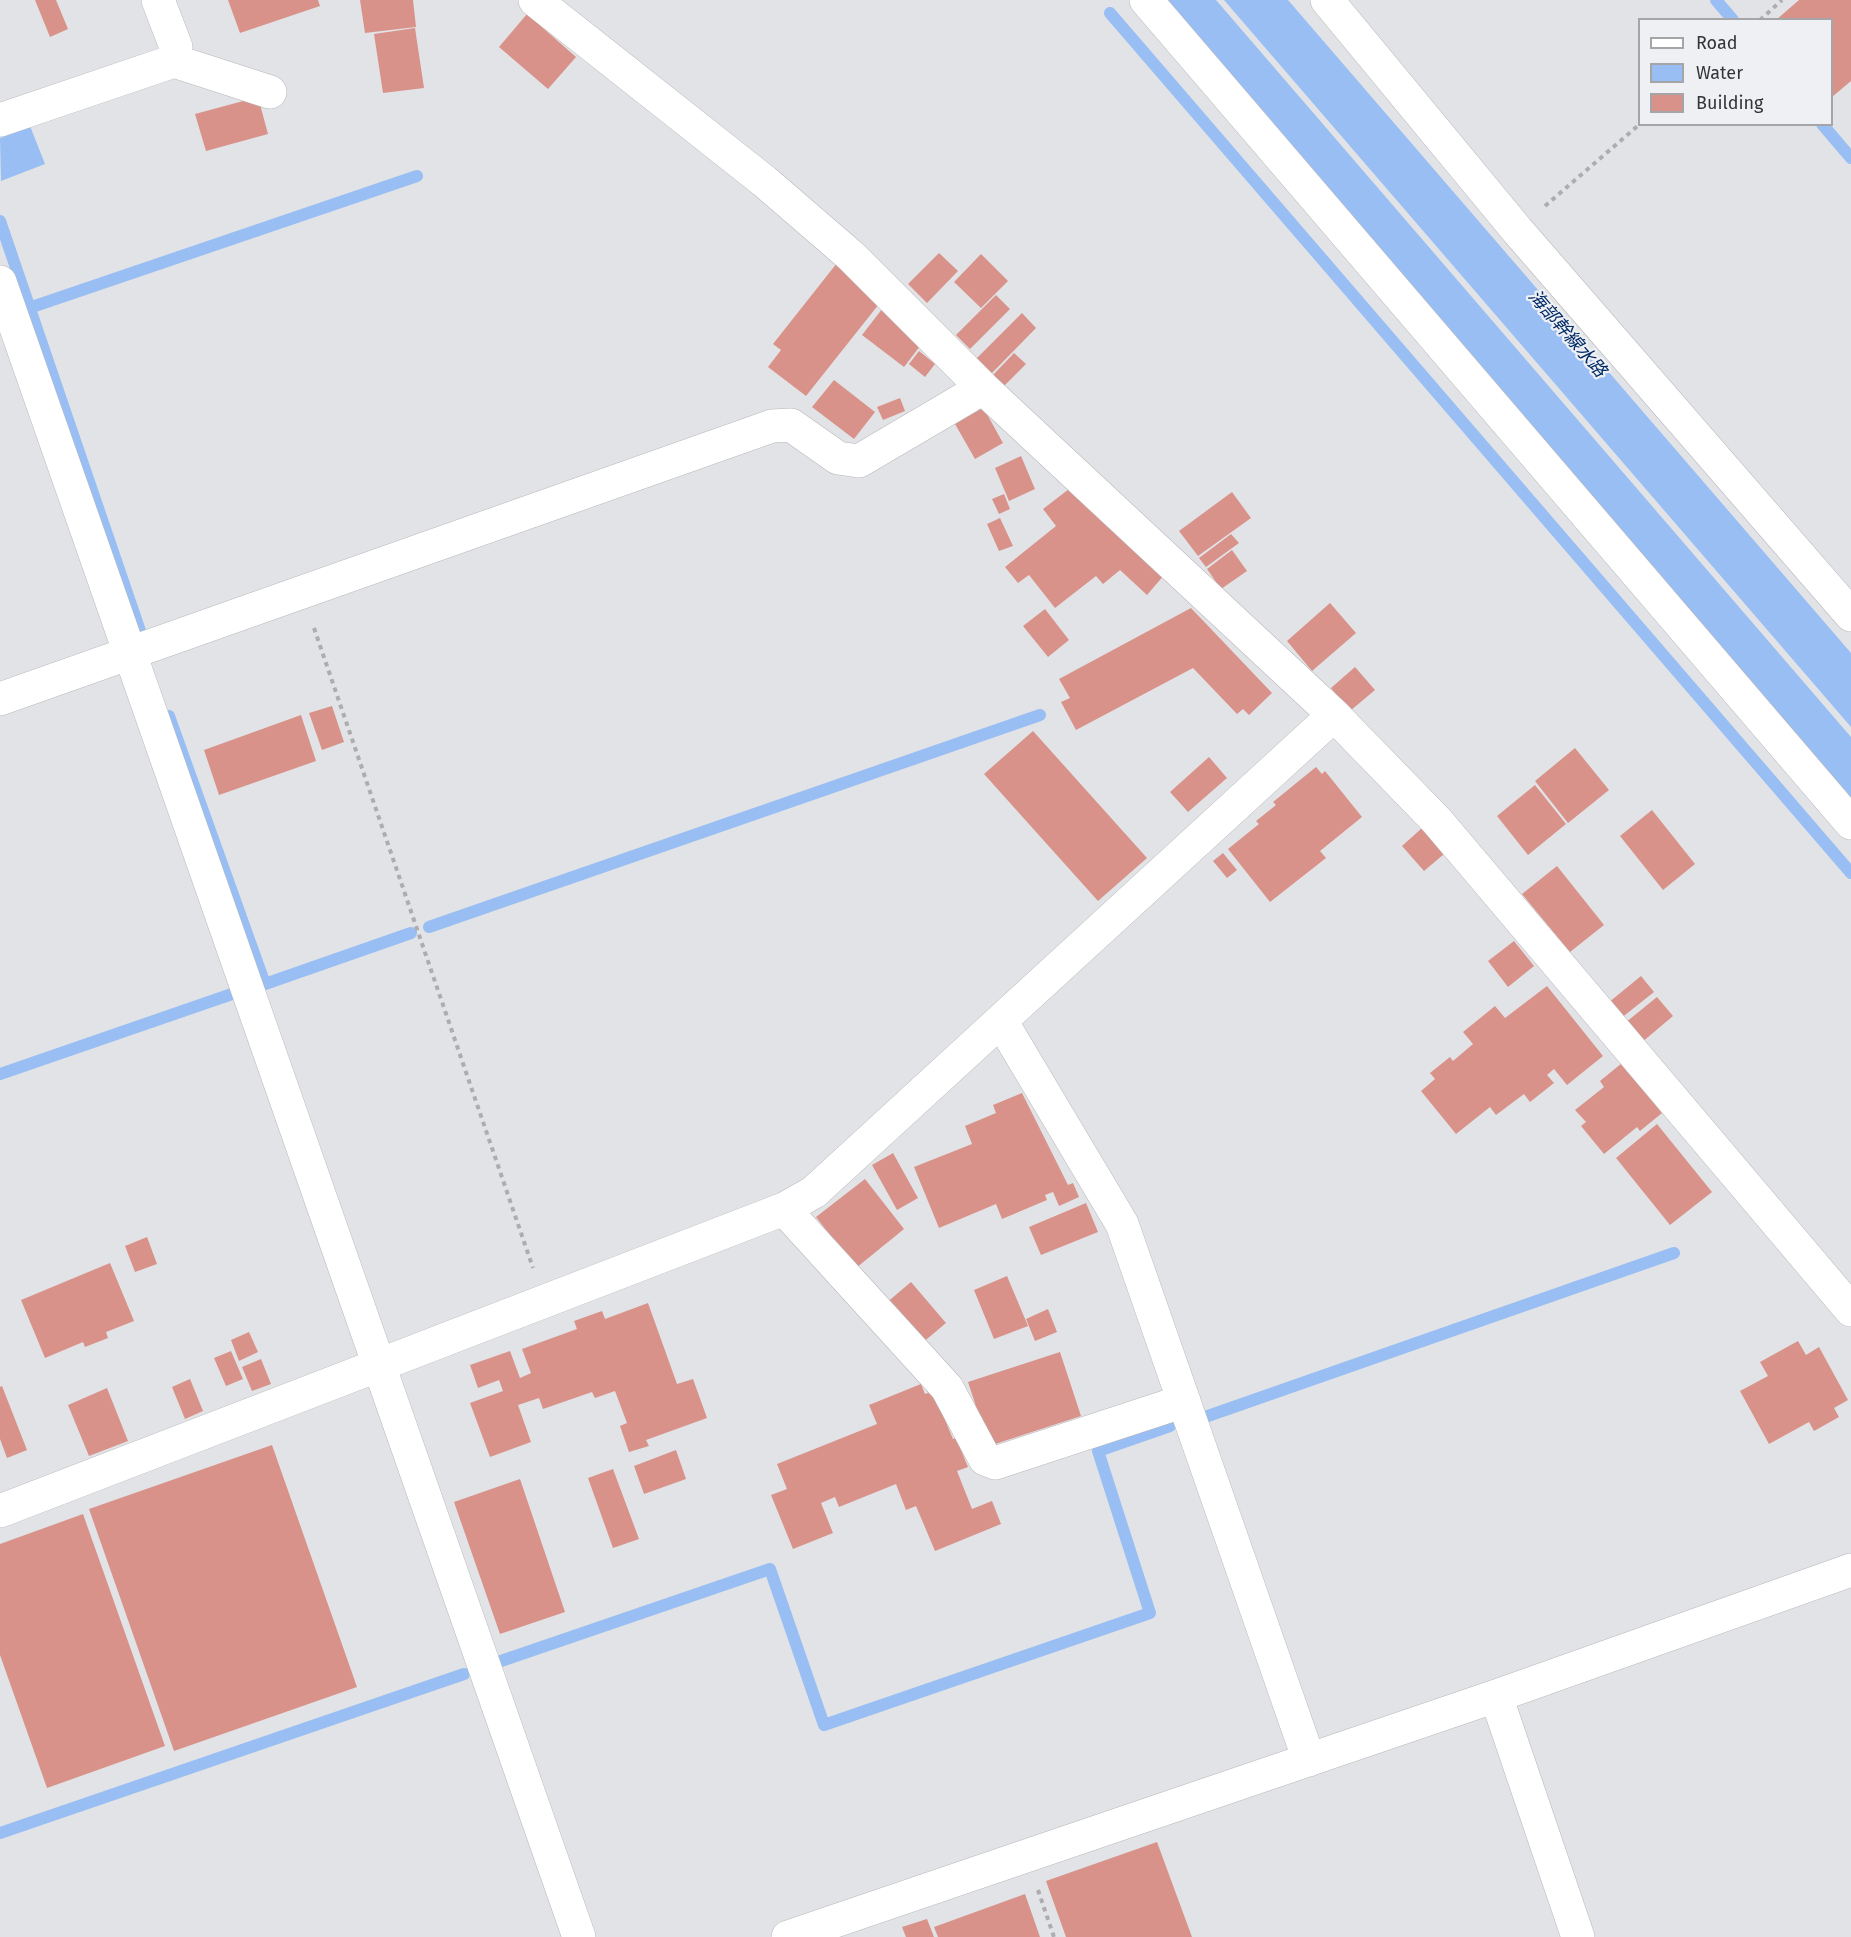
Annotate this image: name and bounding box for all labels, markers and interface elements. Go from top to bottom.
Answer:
legend [1638,18,1833,126]
text: Road [1696,32,1738,54]
text: Water [1696,62,1743,84]
text: Building [1696,92,1763,114]
water label: 海部幹線水路 [1523,286,1611,382]

